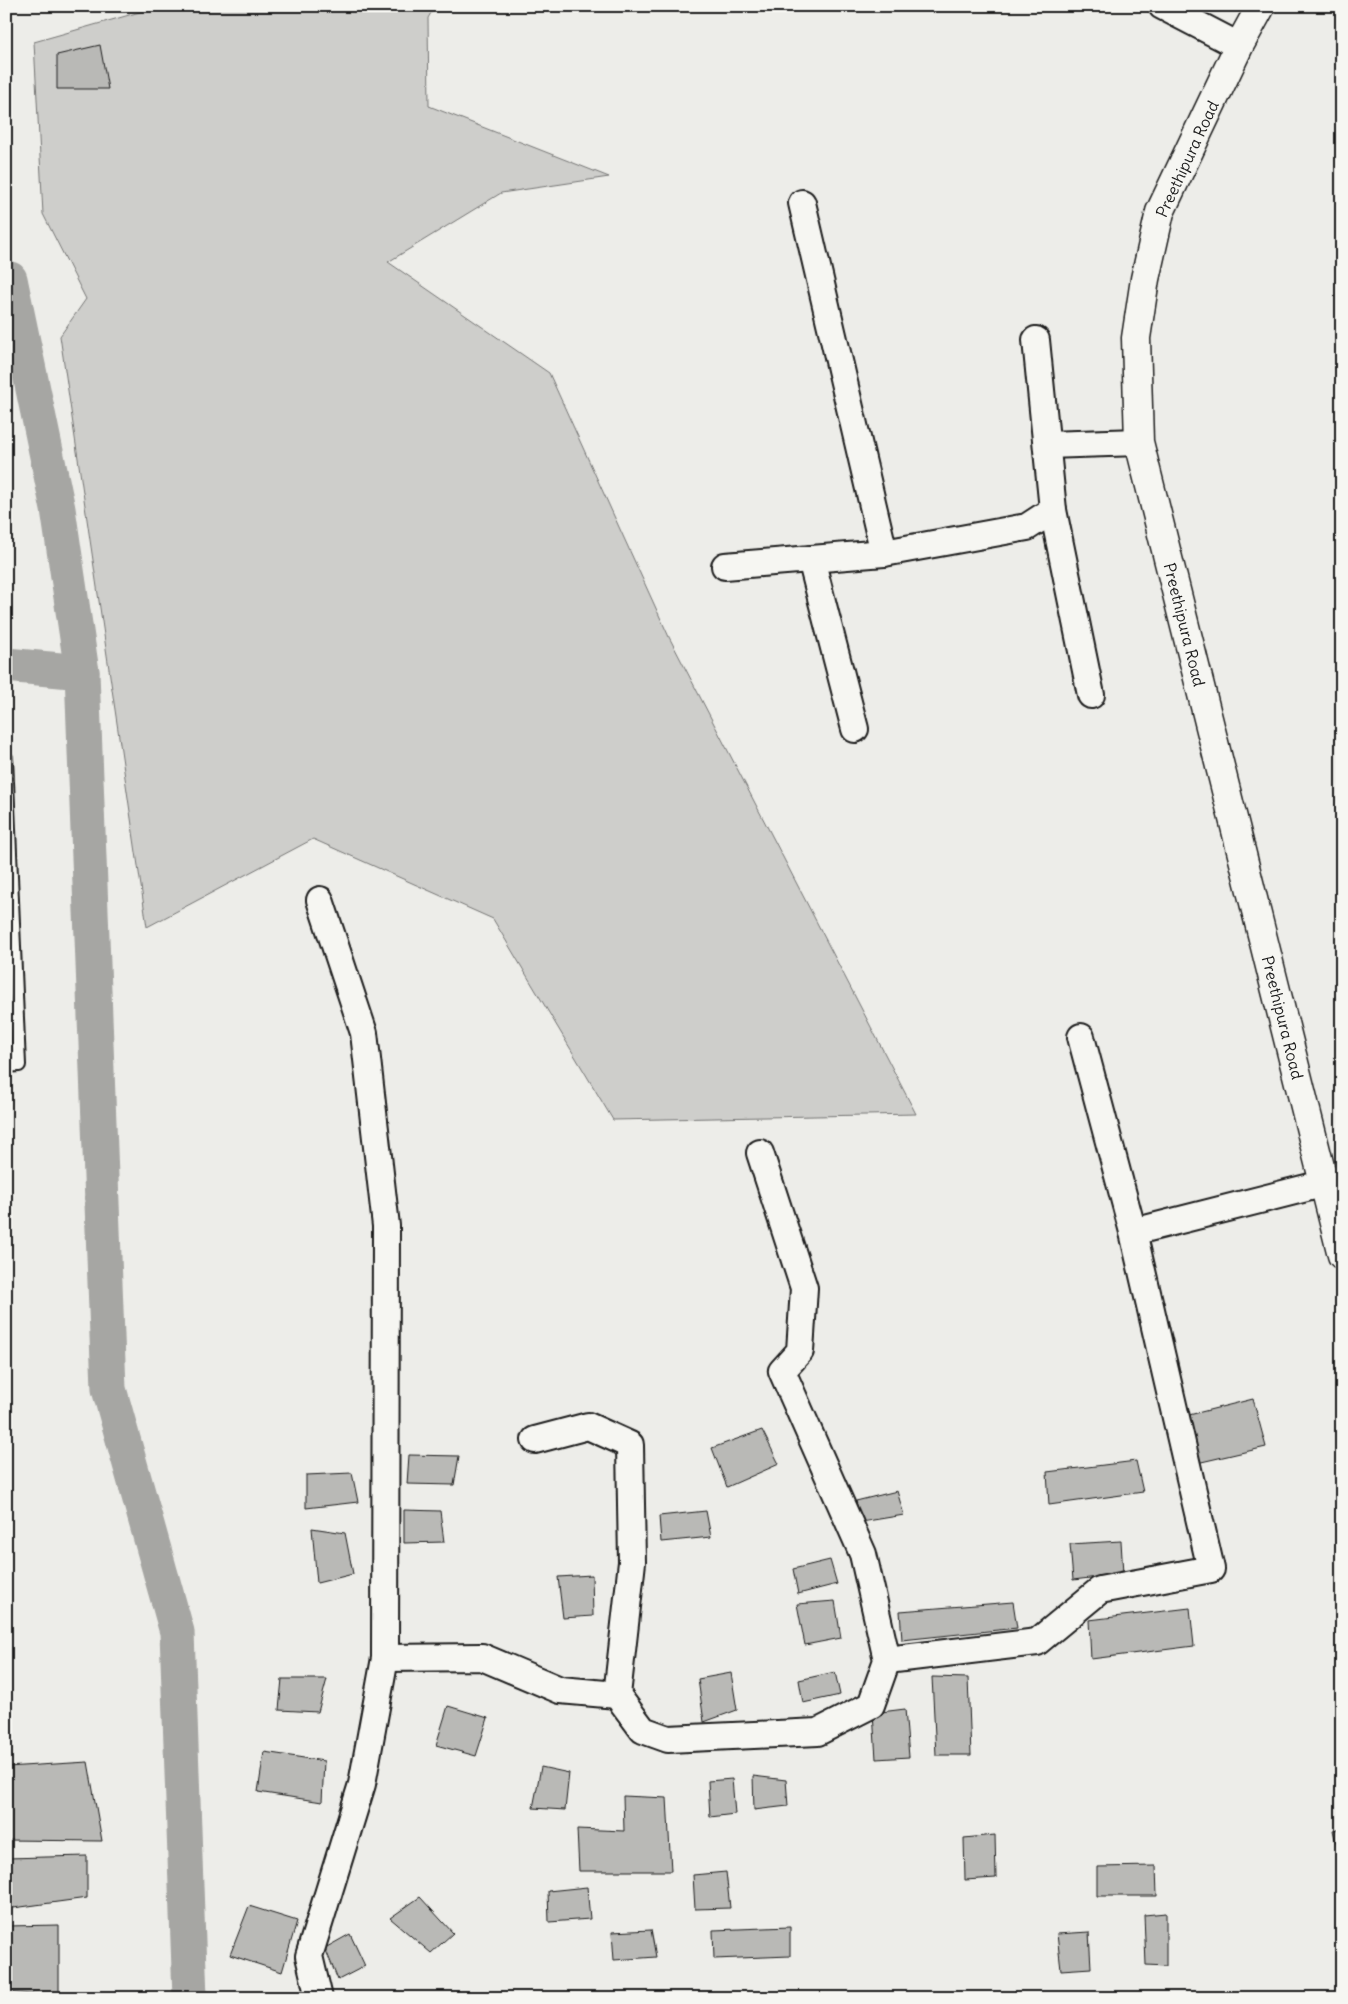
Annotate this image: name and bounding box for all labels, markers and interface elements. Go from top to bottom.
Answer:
street label: Preethipura Road [1151,97,1223,221]
street label: Preethipura Road [1160,561,1210,688]
street label: Preethipura Road [1258,954,1308,1081]

